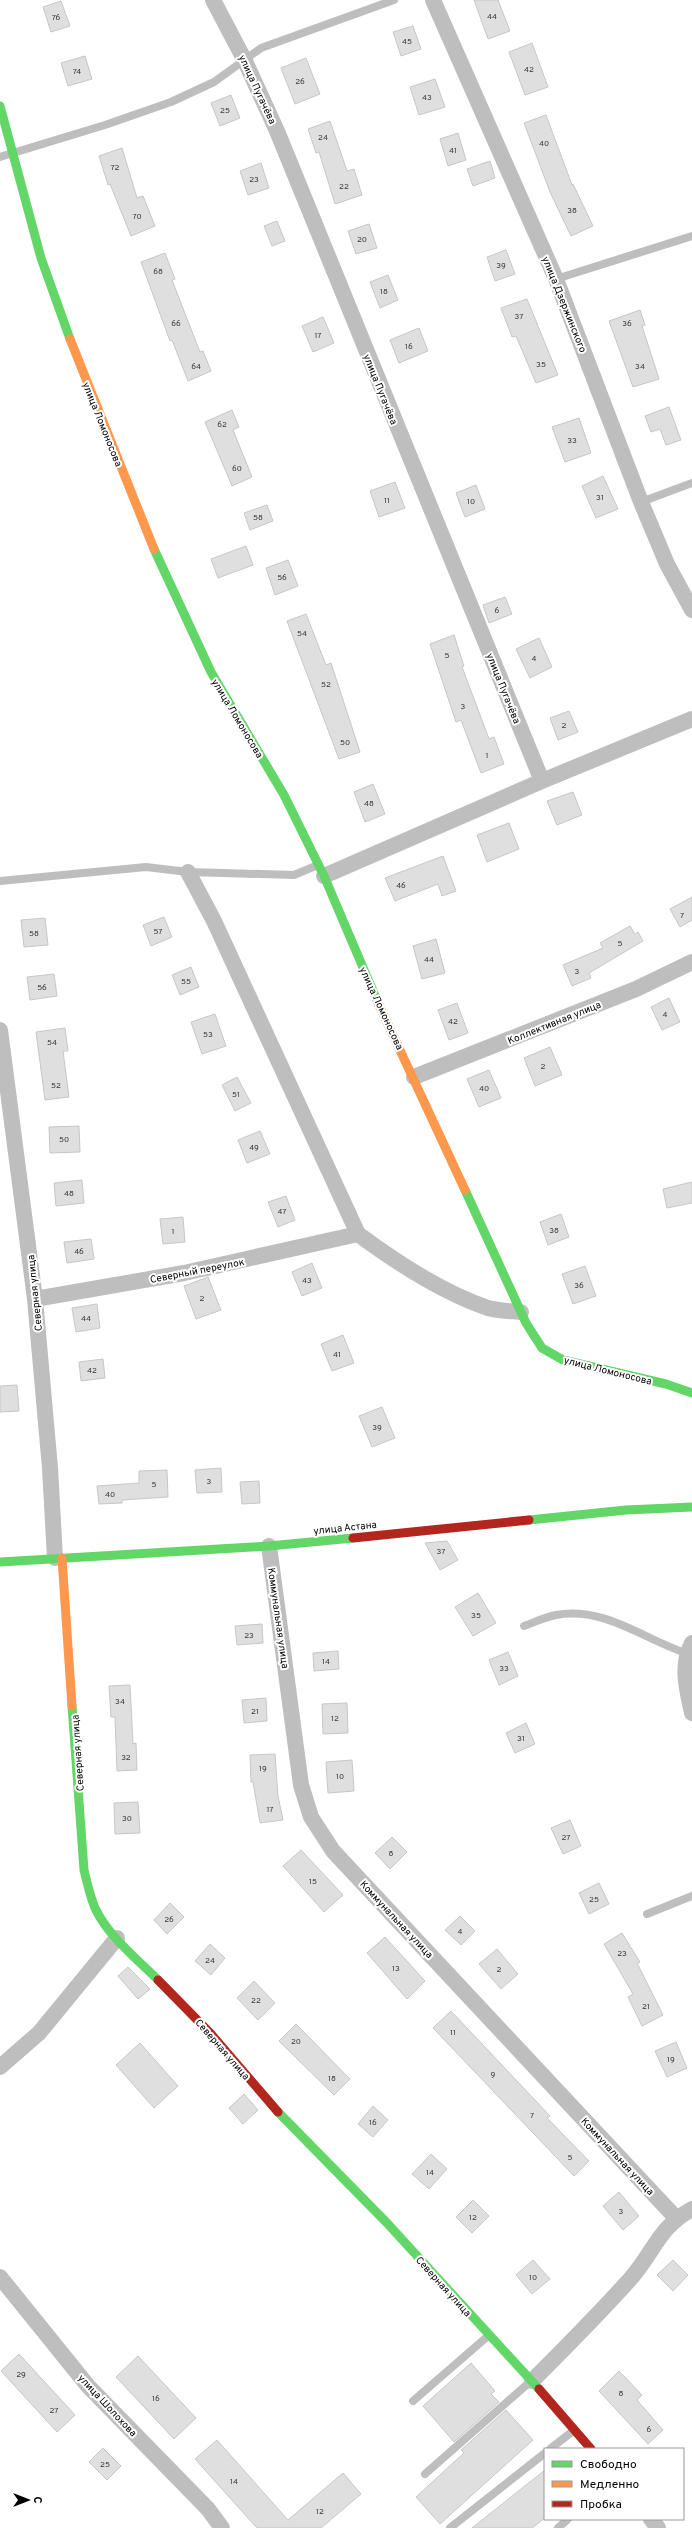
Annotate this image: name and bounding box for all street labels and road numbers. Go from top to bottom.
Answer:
street label: улица Пугачёва [235,53,278,126]
street label: улица Дзержинского [538,255,589,355]
street label: улица Пугачёва [360,352,400,427]
street label: улица Ломоносова [79,380,125,469]
street label: улица Пугачёва [483,651,523,726]
street label: улица Ломоносова [208,677,266,761]
street label: улица Ломоносова [356,965,406,1052]
street label: Коллективная улица [506,999,603,1048]
street label: Северная улица [25,1254,46,1332]
street label: Северный переулок [149,1256,246,1287]
street label: улица Ломоносова [562,1354,653,1389]
street label: улица Астана [313,1519,378,1538]
street label: Коммунальная улица [264,1567,291,1669]
street label: Северная улица [69,1714,88,1792]
street label: Коммунальная улица [356,1878,435,1962]
street label: Северная улица [192,2017,252,2083]
street label: Коммунальная улица [577,2115,656,2199]
street label: Северная улица [412,2254,473,2320]
street label: улица Шолохова [75,2372,139,2440]

